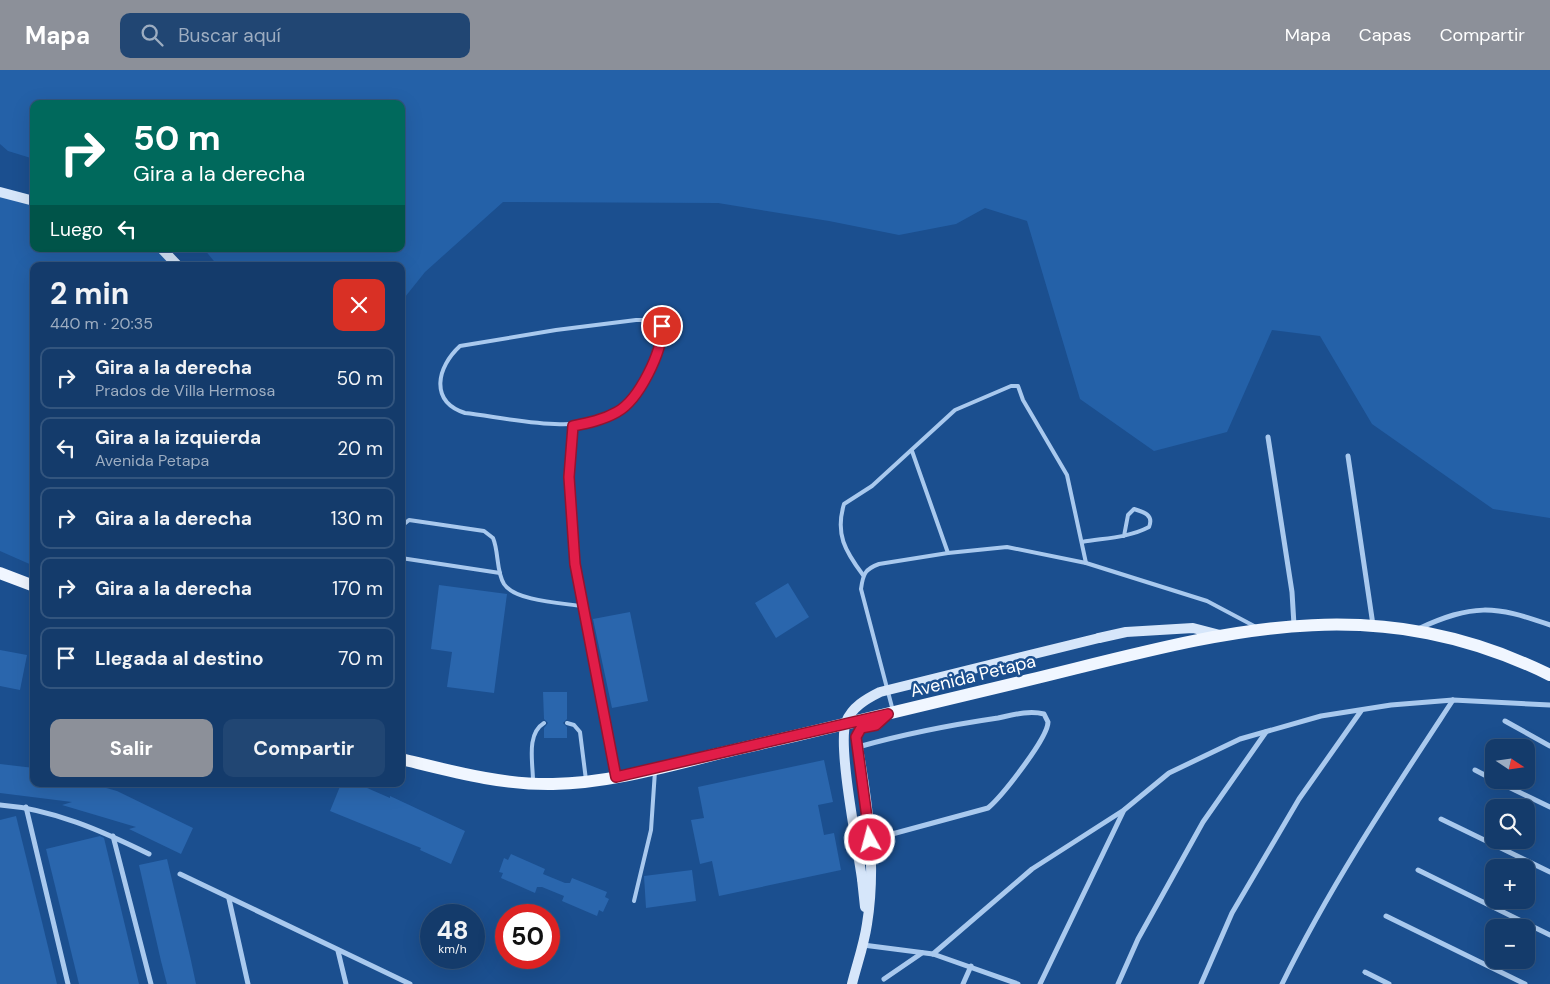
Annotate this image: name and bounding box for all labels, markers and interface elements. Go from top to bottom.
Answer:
search box [120,13,470,58]
text: Mapa [25,20,90,51]
icon: search [138,21,166,49]
text: Buscar aquí [178,23,281,48]
text: Mapa [1285,23,1331,47]
text: Capas [1359,23,1412,47]
text: Compartir [1440,23,1525,47]
text: 50 m [133,115,221,161]
icon: right [50,120,115,185]
text: Gira a la derecha [133,159,305,188]
icon: left [113,215,141,243]
text: Luego [50,217,103,242]
text: 2 min [50,274,129,313]
button: close [333,279,385,331]
pin [641,305,683,347]
icon: arrive [648,312,676,340]
text: 440 m · 20:35 [50,313,153,334]
text: Gira a la derecha [95,355,252,380]
icon: right [52,364,80,392]
text: 50 m [336,366,383,391]
text: Prados de Villa Hermosa [95,380,275,401]
text: Gira a la izquierda [95,425,261,450]
icon: left [52,434,80,462]
text: 20 m [337,436,383,461]
text: Avenida Petapa [95,450,209,471]
icon: right [52,504,80,532]
text: Gira a la derecha [95,506,252,531]
text: 130 m [331,506,383,531]
icon: right [52,574,80,602]
text: Gira a la derecha [95,576,252,601]
text: 170 m [332,576,383,601]
icon: arrive [52,644,80,672]
text: Llegada al destino [95,646,264,671]
text: 70 m [338,646,383,671]
street label: Avenida Petapa [908,649,1038,703]
button: Salir [50,719,213,777]
button: Compartir [223,719,385,777]
north arrow [1485,739,1535,789]
map controls [1485,739,1535,969]
button: search [1485,799,1535,849]
position arrow [843,813,895,865]
button: + [1485,859,1535,909]
speed limit sign: 50 [495,904,560,969]
text: 48 [436,914,469,947]
button: − [1485,919,1535,969]
text: km/h [438,941,467,957]

